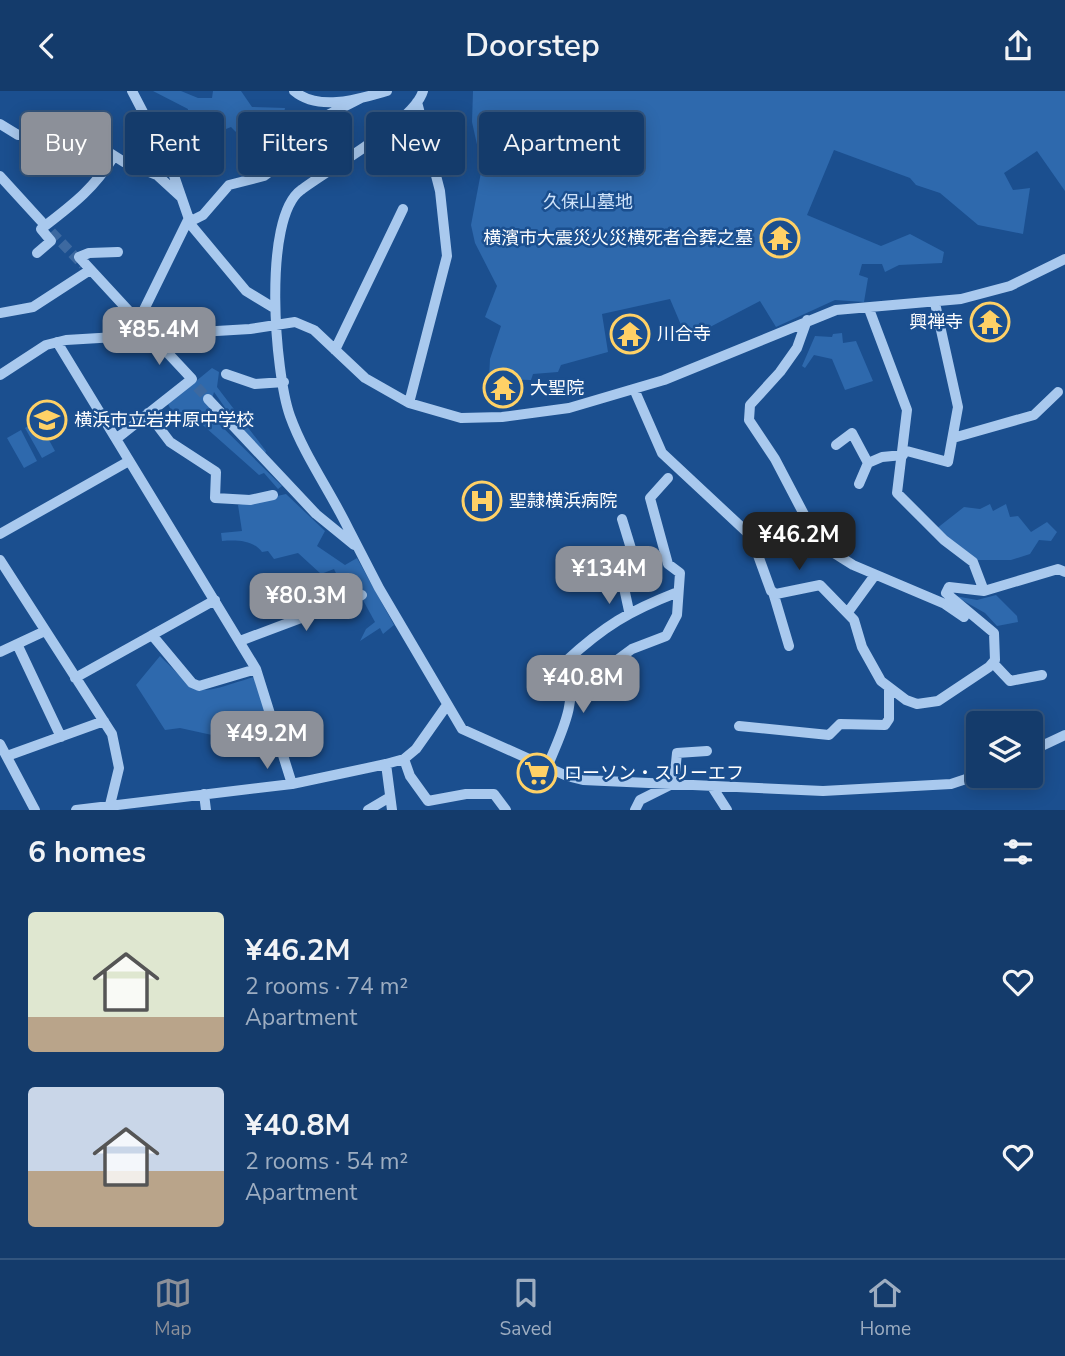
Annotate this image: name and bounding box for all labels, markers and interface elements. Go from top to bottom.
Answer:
text: Doorstep [465,24,600,67]
icon: back [28,27,66,65]
icon: share [999,27,1037,65]
chip: Buy [21,112,111,175]
chip: Rent [125,112,224,175]
chip: Filters [238,112,352,175]
chip: New [366,112,465,175]
chip: Apartment [479,112,644,175]
park label: 久保山墓地 [543,190,633,214]
temple icon: 横濱市大震災火災横死者合葬之墓 [759,217,801,259]
place label: 横濱市大震災火災横死者合葬之墓 [483,226,753,250]
temple icon: 興禅寺 [969,301,1011,343]
pin: ¥85.4M [102,307,216,367]
place label: 興禅寺 [909,310,963,334]
temple icon: 川合寺 [609,313,651,355]
text: ¥85.4M [119,314,199,345]
place label: 川合寺 [657,322,711,346]
temple icon: 大聖院 [482,367,524,409]
place label: 大聖院 [530,376,584,400]
school or university icon: 横浜市立岩井原中学校 [26,399,68,441]
place label: 横浜市立岩井原中学校 [74,408,254,432]
hospital icon: 聖隷横浜病院 [461,480,503,522]
place label: 聖隷横浜病院 [509,489,617,513]
pin: ¥46.2M [742,512,856,572]
text: ¥46.2M [759,519,839,550]
pin: ¥134M [560,547,658,606]
text: ¥134M [571,553,647,584]
pin: ¥80.3M [249,573,363,633]
text: ¥80.3M [266,580,346,611]
pin: ¥40.8M [526,655,640,715]
text: ¥40.8M [543,662,623,693]
pin: ¥49.2M [210,711,324,771]
map controls [966,711,1043,788]
button: layers [966,711,1043,788]
text: ¥49.2M [227,718,307,749]
supermarket icon: ローソン・スリーエフ [516,752,558,794]
place label: ローソン・スリーエフ [564,761,744,785]
text: 6 homes [28,832,146,873]
icon: filters [999,833,1037,871]
text: ¥46.2M [245,930,350,971]
icon: home [84,940,168,1024]
icon: heart [999,963,1037,1001]
text: 2 rooms · 74 m² [245,971,408,1002]
text: Apartment [245,1002,357,1033]
text: ¥40.8M [245,1105,350,1146]
icon: home [84,1115,168,1199]
icon: heart [999,1138,1037,1176]
text: 2 rooms · 54 m² [245,1146,408,1177]
text: Apartment [245,1177,357,1208]
tab: Map [154,1274,192,1342]
tab: Saved [500,1274,552,1342]
tab: Home [860,1274,911,1342]

